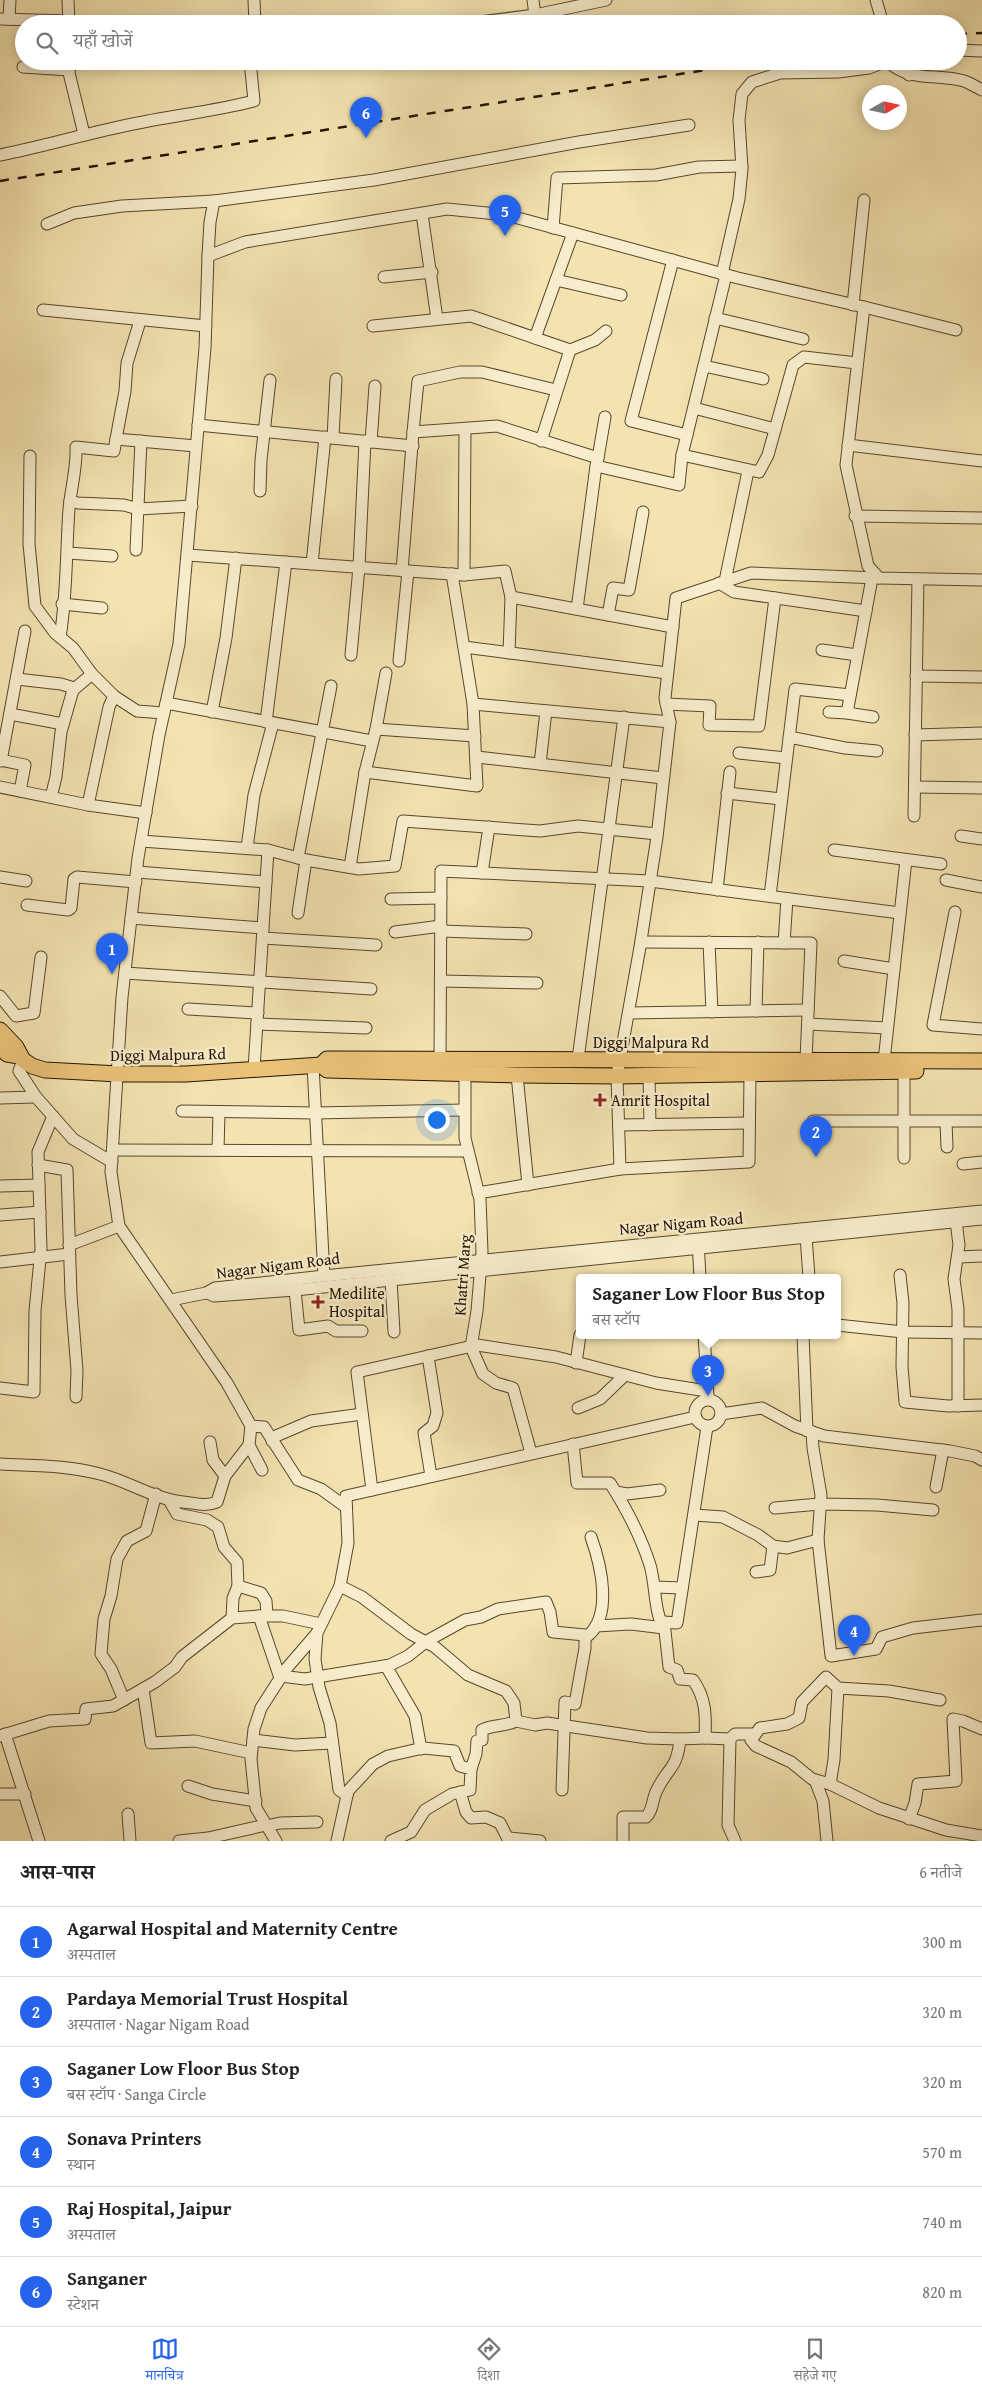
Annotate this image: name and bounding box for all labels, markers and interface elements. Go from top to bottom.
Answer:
search box [15,15,967,70]
text: यहाँ खोजें [73,26,133,54]
icon: search [33,29,61,57]
north arrow [862,85,907,130]
pin: 6 [350,97,382,138]
pin: 5 [489,195,521,236]
pin: 1 [96,933,128,974]
street label: Diggi Malpura Rd [593,1030,709,1054]
street label: Diggi Malpura Rd [110,1041,227,1067]
place label: Amrit Hospital [611,1088,711,1112]
marker: Amrit Hospital [593,1093,607,1107]
your location [424,1107,450,1133]
pin: 2 [800,1116,832,1157]
street label: Nagar Nigam Road [618,1206,744,1240]
street label: Khatri Marg [447,1233,477,1316]
street label: Nagar Nigam Road [215,1245,342,1284]
popup [576,1274,841,1339]
text: Saganer Low Floor Bus Stop [592,1279,825,1307]
place label: Medilite Hospital [329,1281,385,1323]
marker: Medilite Hospital [311,1295,325,1309]
text: बस स्टॉप [592,1307,640,1331]
pin: 3 [692,1355,724,1396]
pin: 4 [838,1615,870,1656]
text: आस-पास [20,1856,94,1887]
text: 6 नतीजे [919,1860,962,1884]
text: Agarwal Hospital and Maternity Centre [67,1914,398,1942]
text: 1 [32,1930,40,1954]
text: 300 m [922,1930,962,1954]
text: अस्पताल [67,1942,116,1966]
text: Pardaya Memorial Trust Hospital [67,1984,348,2012]
text: 2 [32,2000,40,2024]
text: 320 m [922,2000,962,2024]
text: अस्पताल · Nagar Nigam Road [67,2012,250,2036]
text: Saganer Low Floor Bus Stop [67,2054,299,2082]
text: 3 [32,2070,40,2094]
text: 320 m [922,2070,962,2094]
text: बस स्टॉप · Sanga Circle [67,2082,206,2106]
text: Sonava Printers [67,2124,201,2152]
text: 4 [32,2140,40,2164]
text: 570 m [922,2140,962,2164]
text: स्थान [67,2152,95,2176]
text: Raj Hospital, Jaipur [67,2194,232,2222]
text: 5 [32,2210,40,2234]
text: 740 m [922,2210,962,2234]
text: अस्पताल [67,2222,116,2246]
text: Sanganer [67,2264,147,2292]
text: 6 [32,2280,40,2304]
text: 820 m [922,2280,962,2304]
text: स्टेशन [67,2292,99,2316]
tab: मानचित्र [146,2335,183,2389]
tab: दिशा [475,2335,503,2389]
tab: सहेजे गए [794,2335,836,2389]

